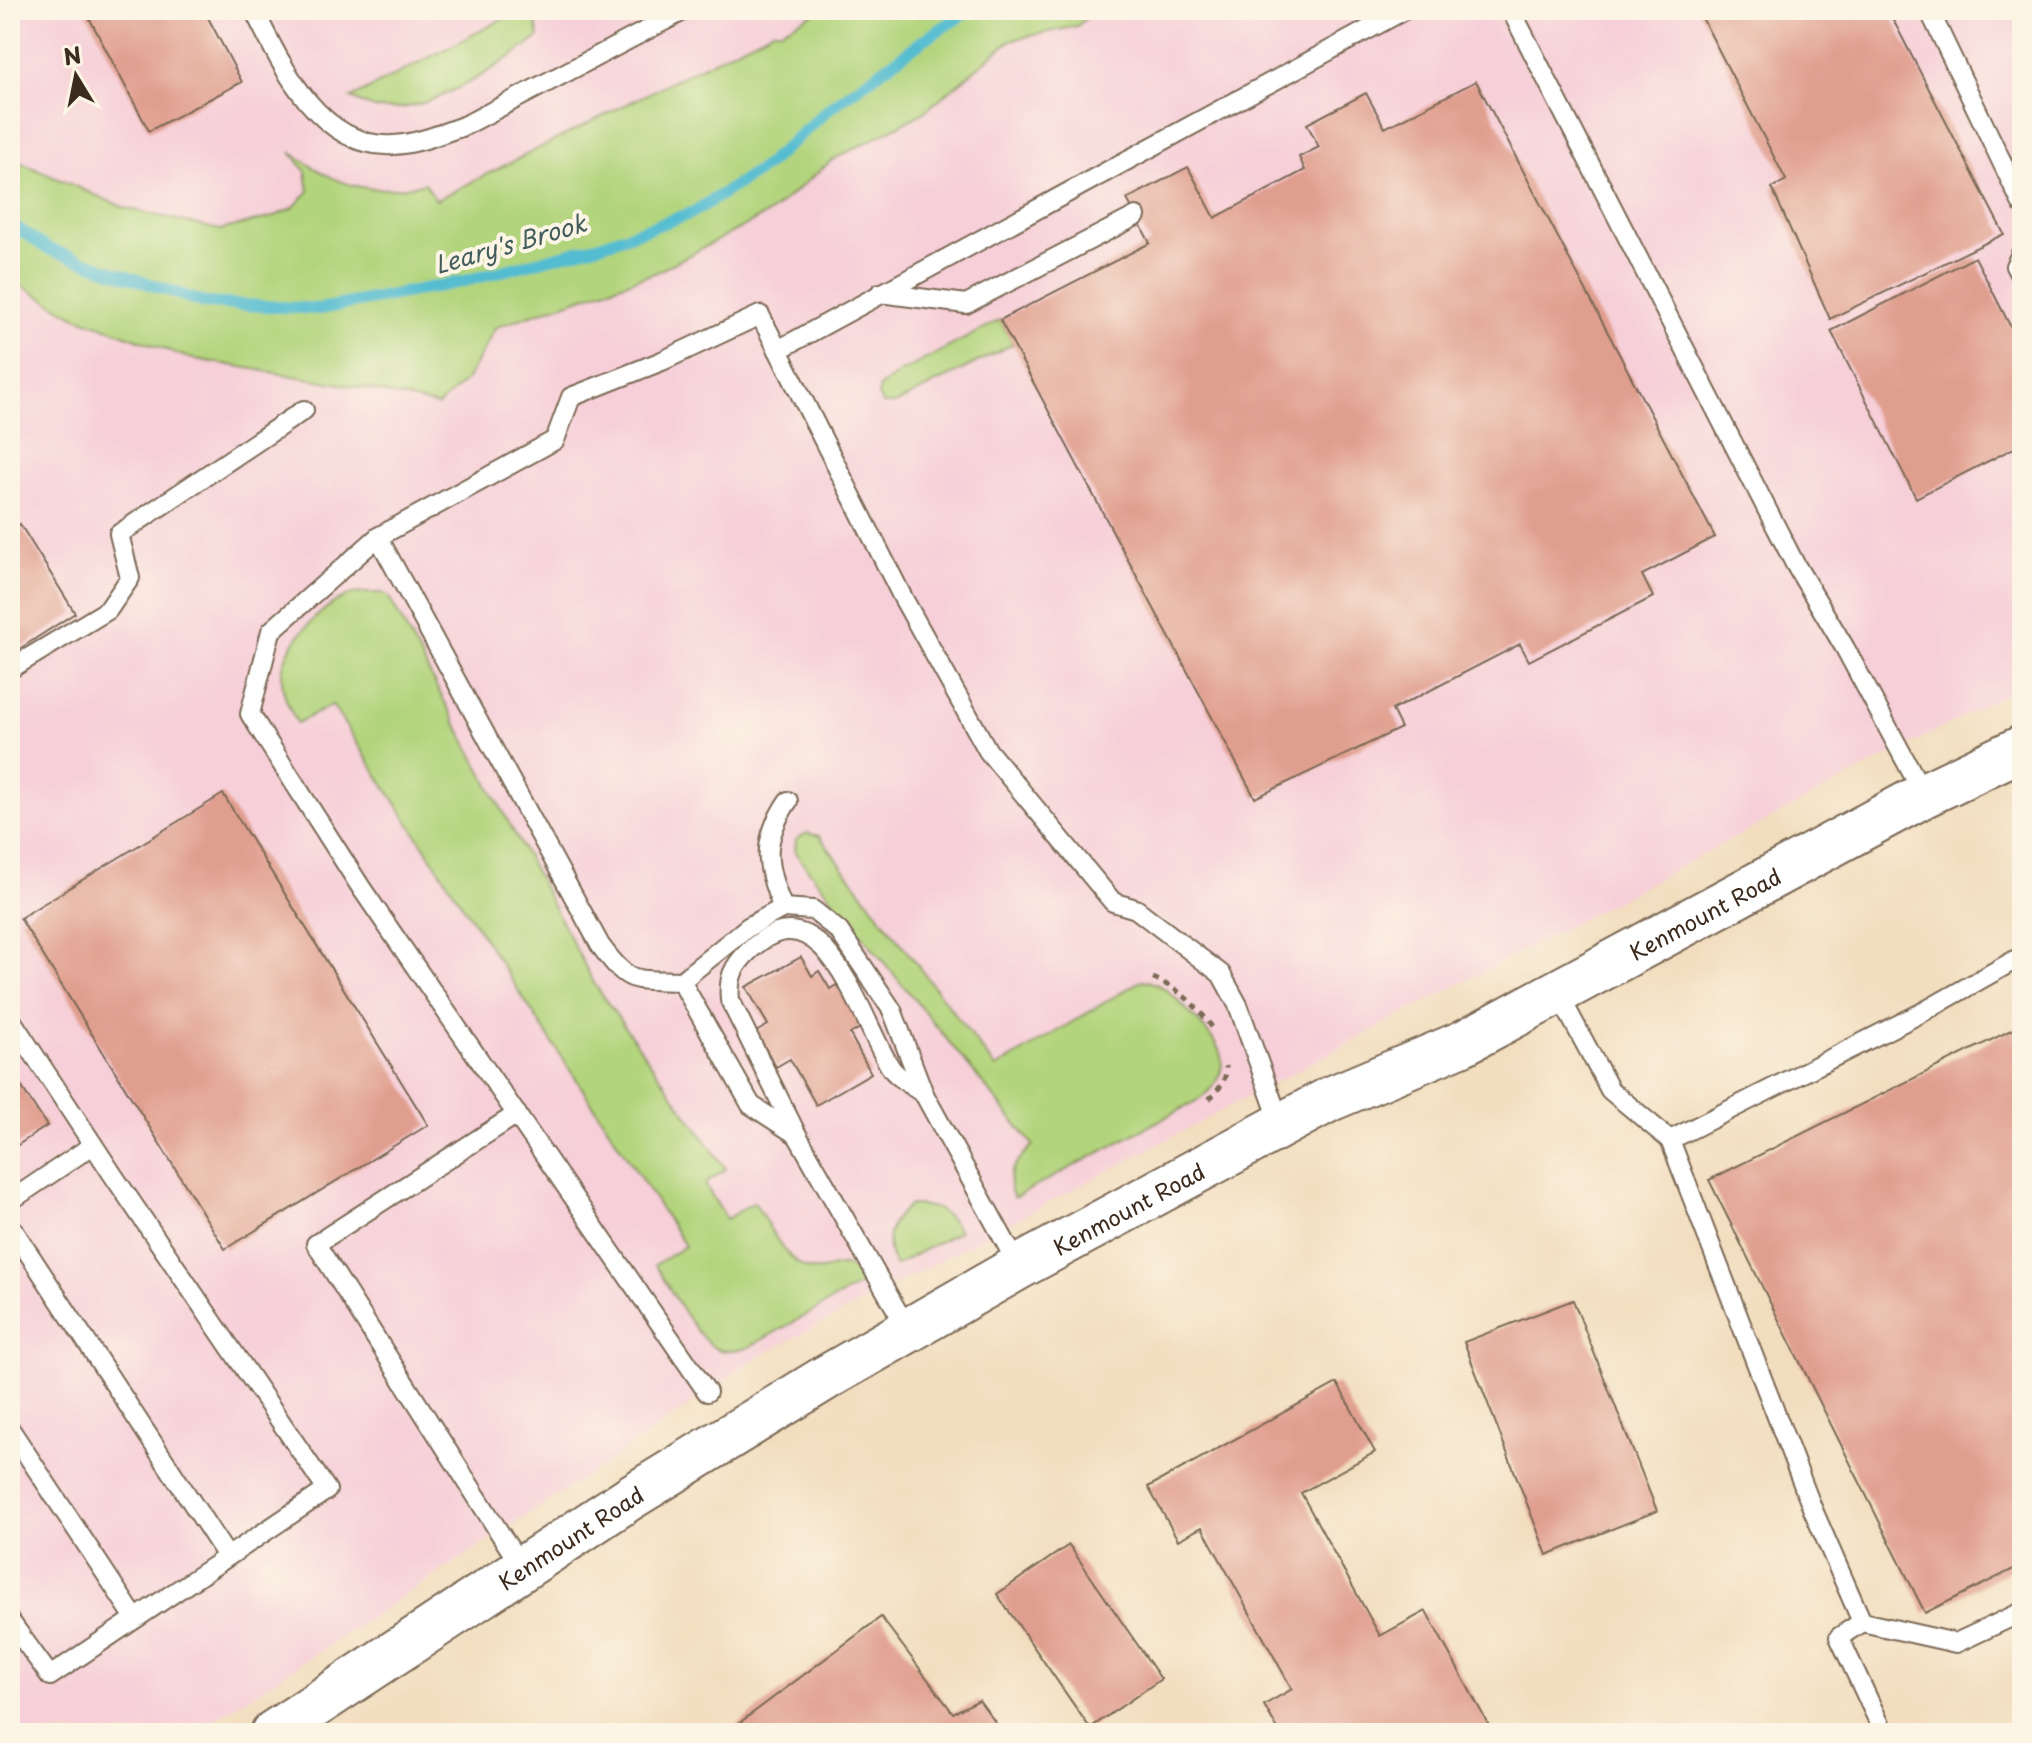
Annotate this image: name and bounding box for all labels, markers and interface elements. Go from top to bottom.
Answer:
north arrow [36,36,116,116]
text: N [61,37,84,73]
water label: Leary's Brook [430,204,591,282]
street label: Kenmount Road [1623,859,1786,967]
street label: Kenmount Road [1046,1154,1210,1262]
street label: Kenmount Road [491,1477,649,1597]

